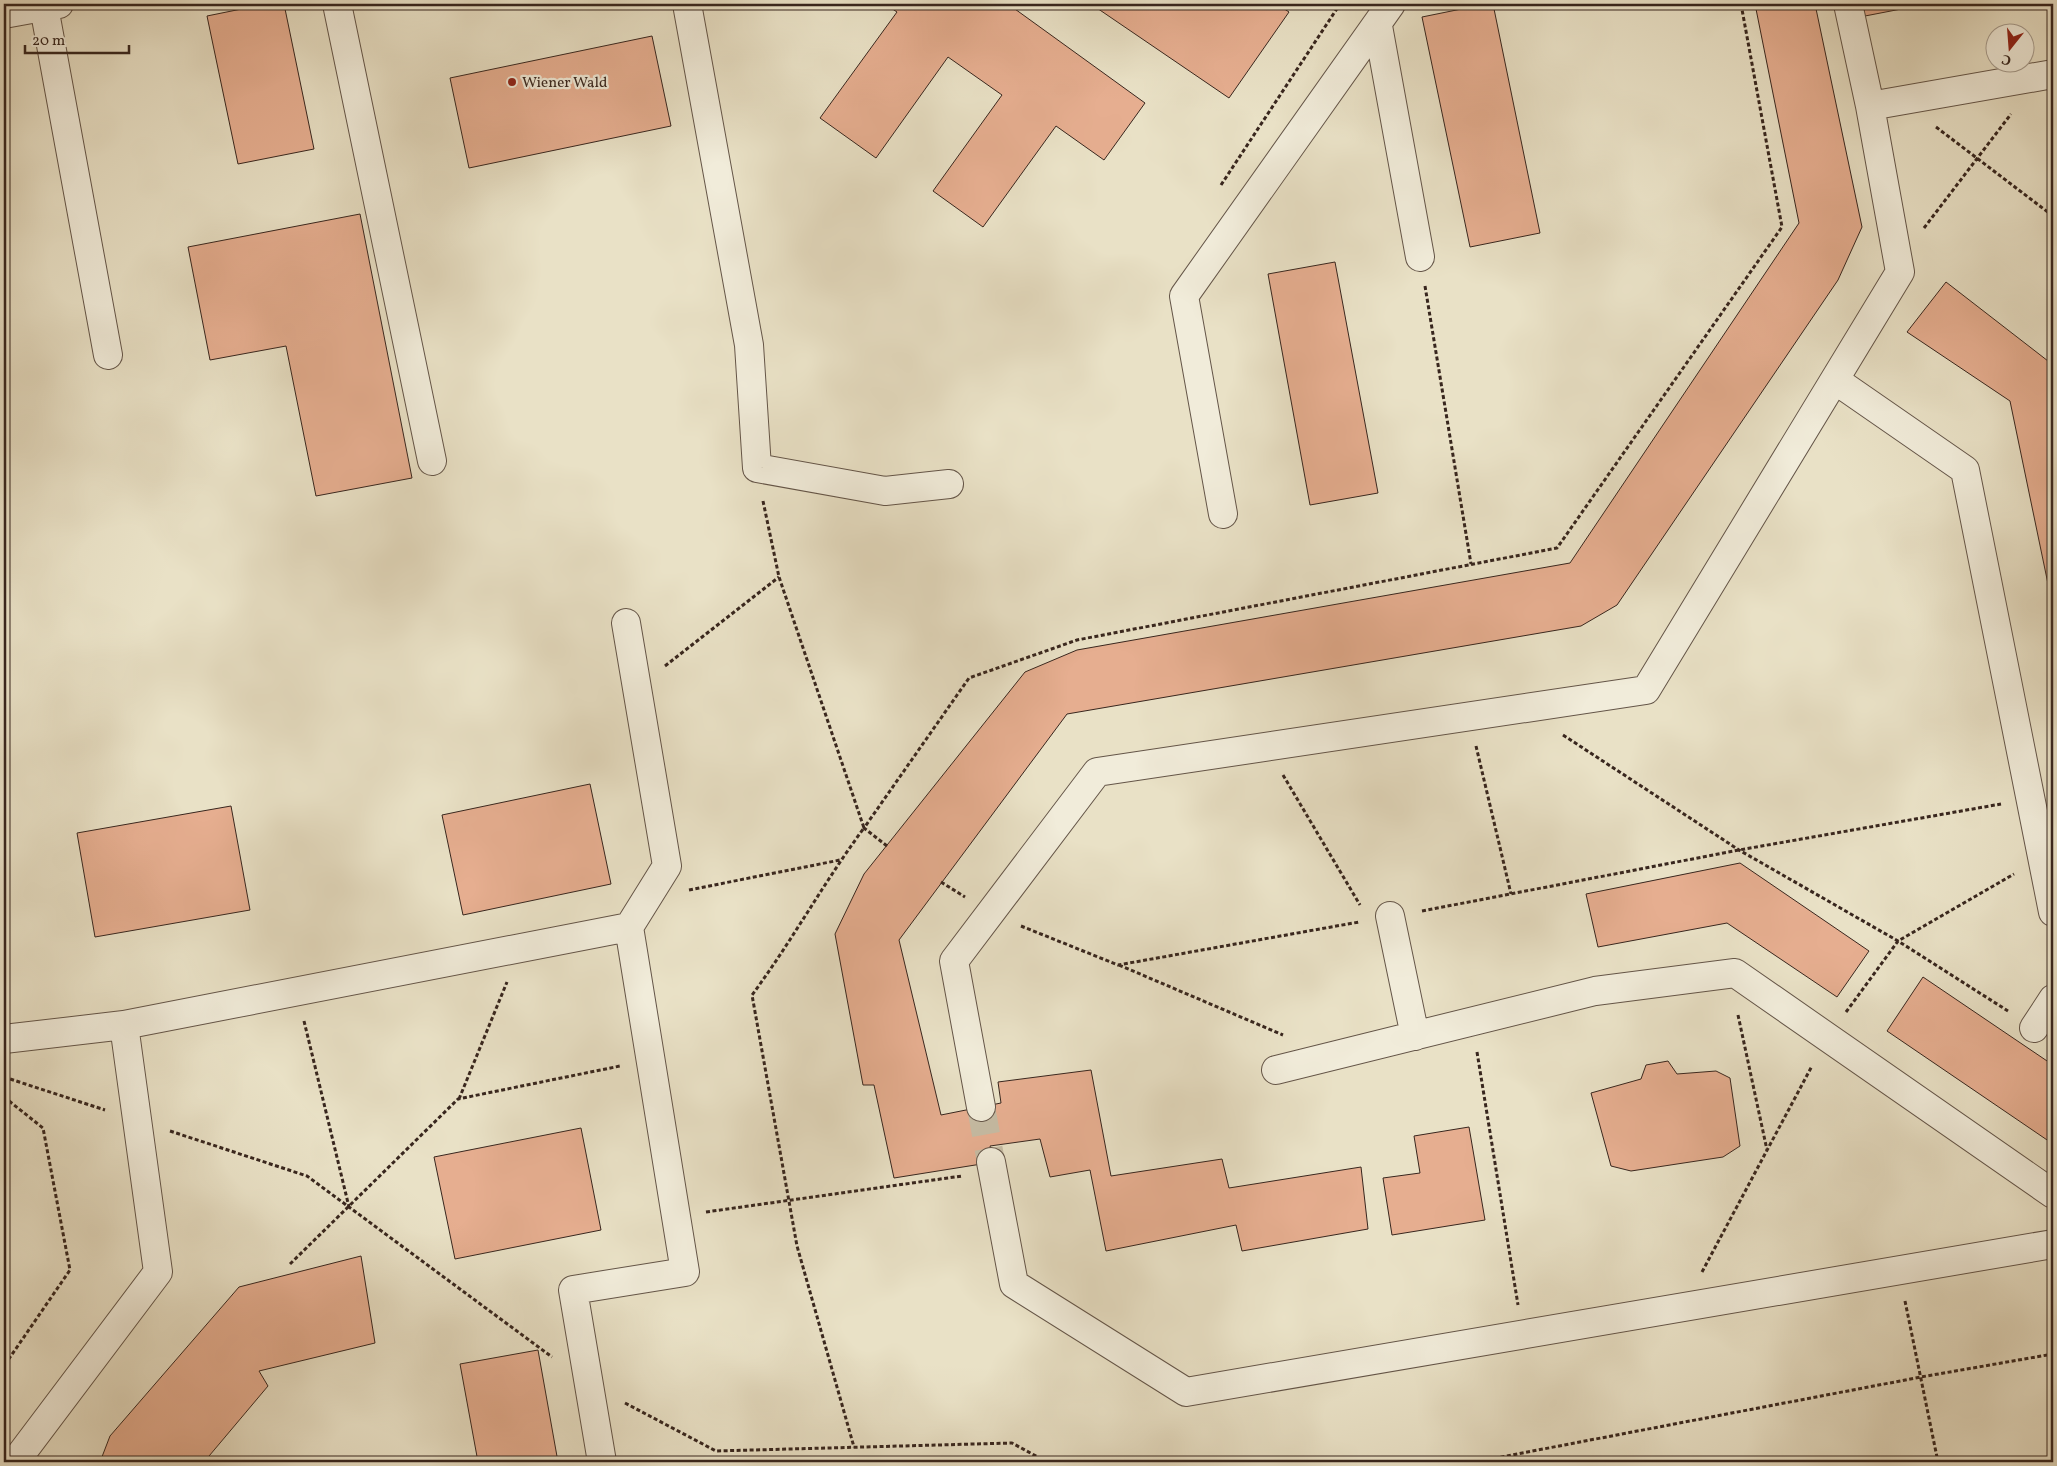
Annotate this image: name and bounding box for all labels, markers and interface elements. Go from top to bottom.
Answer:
scale bar [25,22,129,54]
north arrow [1984,22,2034,72]
text: 20 m [32,31,65,52]
text: С [2000,49,2014,69]
place label: Wiener Wald [522,73,608,94]
marker: Wiener Wald [506,76,518,88]

